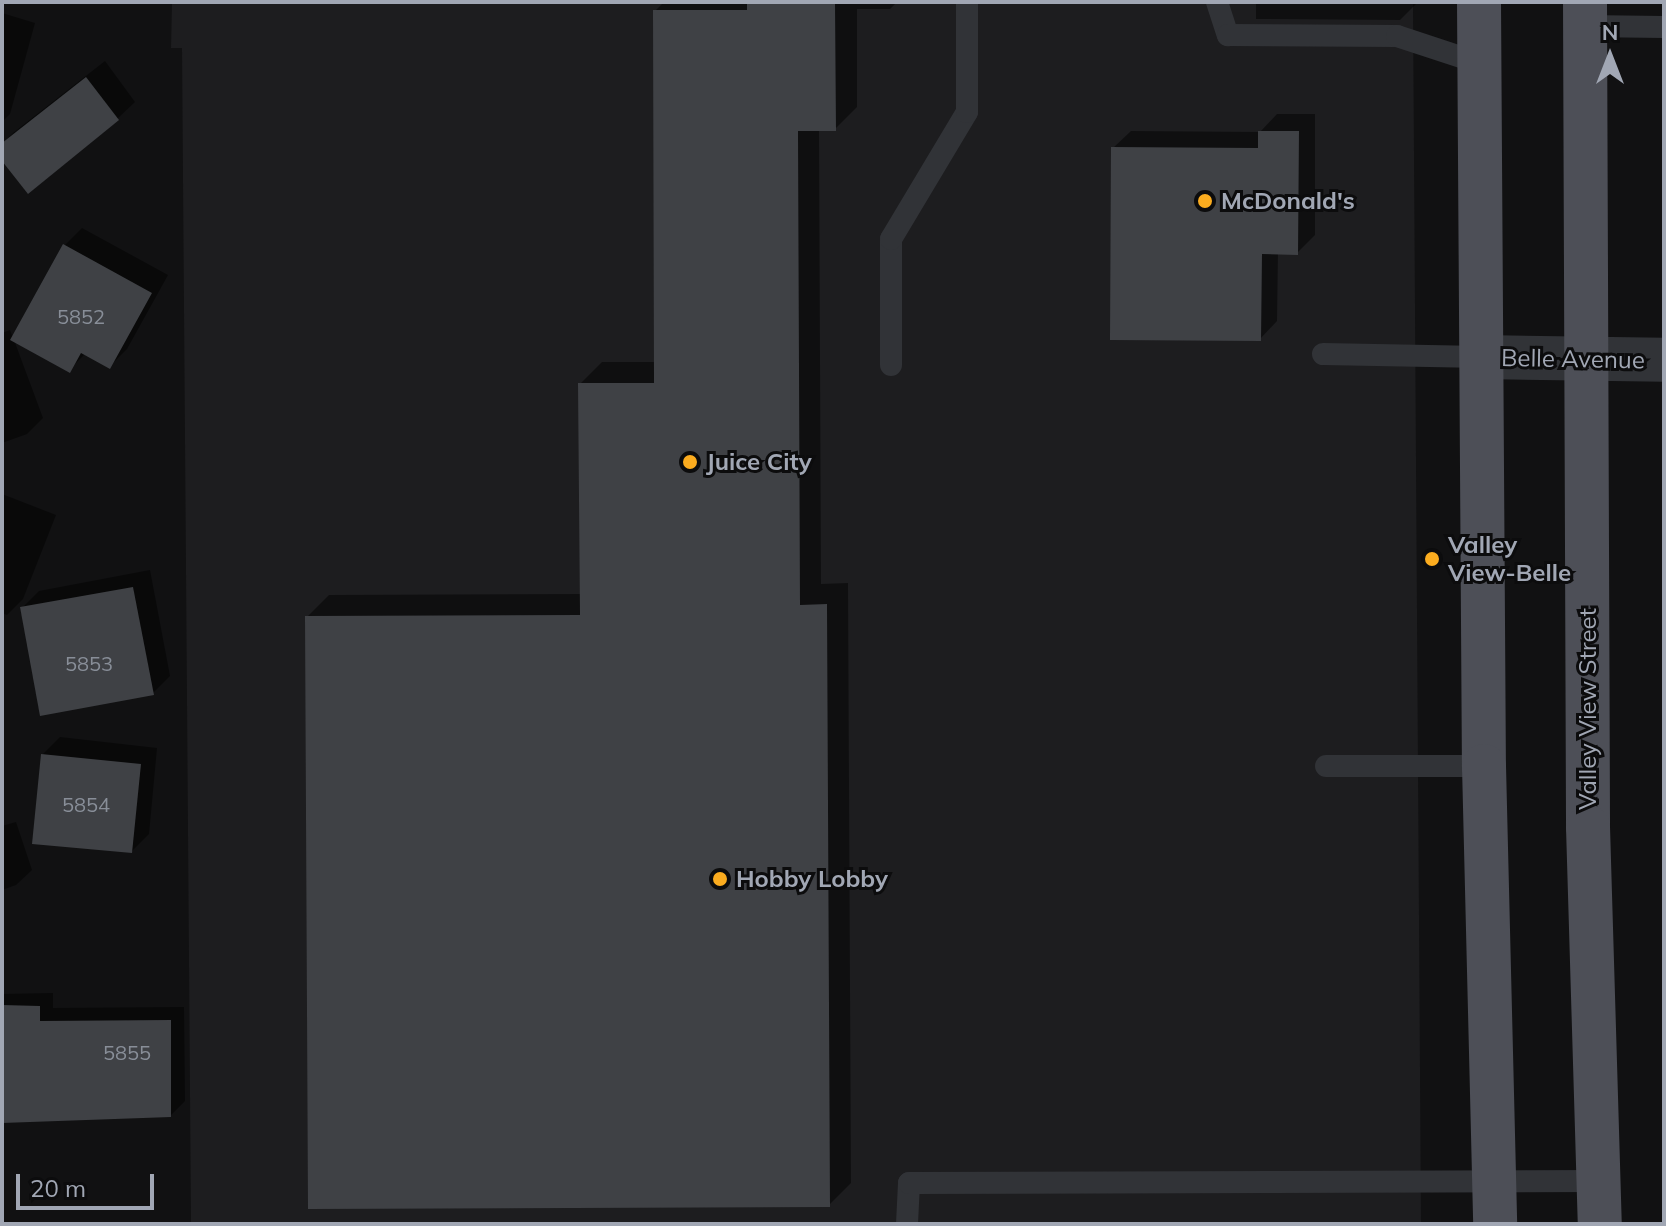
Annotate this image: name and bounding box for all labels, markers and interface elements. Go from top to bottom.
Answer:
north arrow [1570,16,1650,96]
text: N [1602,18,1618,46]
place label: McDonald's [1221,187,1355,215]
marker: McDonald's [1196,192,1214,210]
house number: 5852 [57,304,105,328]
street label: Belle Avenue [1501,343,1645,375]
place label: Juice City [706,448,812,476]
marker: Juice City [681,453,699,471]
place label: Valley View-Belle [1448,531,1571,587]
marker: Valley View-Belle [1423,550,1441,568]
street label: Valley View Street [1574,608,1602,810]
house number: 5853 [65,651,113,675]
house number: 5854 [62,792,110,816]
place label: Hobby Lobby [736,865,888,893]
marker: Hobby Lobby [711,870,729,888]
house number: 5855 [103,1040,151,1064]
scale bar [20,1158,158,1208]
text: 20 m [30,1173,86,1203]

